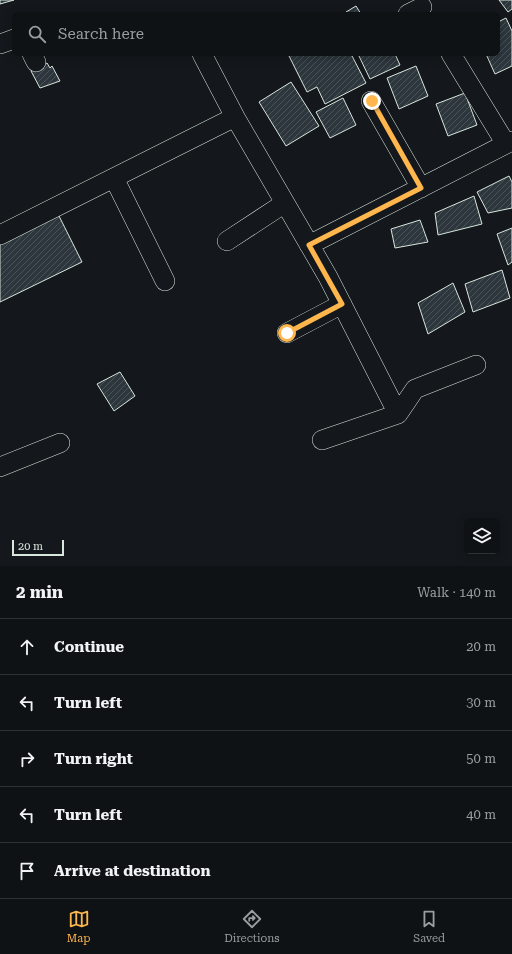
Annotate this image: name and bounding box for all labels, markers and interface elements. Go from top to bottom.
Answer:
search box [12,12,500,56]
icon: search [26,23,48,45]
text: Search here [58,25,144,43]
route end [363,92,381,110]
route start [278,324,296,342]
map controls [464,518,500,554]
button: layers [464,518,500,554]
scale bar [12,538,64,557]
text: 20 m [18,540,43,553]
text: 2 min [16,582,63,602]
text: Walk · 140 m [417,585,496,600]
icon: ahead [16,636,38,658]
text: Continue [54,638,124,656]
text: 20 m [466,639,496,654]
icon: left [16,692,38,714]
text: Turn left [54,694,122,712]
text: 30 m [466,695,496,710]
icon: right [16,748,38,770]
text: Turn right [54,750,133,768]
text: 50 m [466,751,496,766]
icon: left [16,804,38,826]
text: Turn left [54,806,122,824]
text: 40 m [466,807,496,822]
icon: arrive [16,860,38,882]
text: Arrive at destination [54,862,210,880]
tab: Map [67,908,90,945]
tab: Directions [224,908,279,945]
tab: Saved [413,908,445,945]

